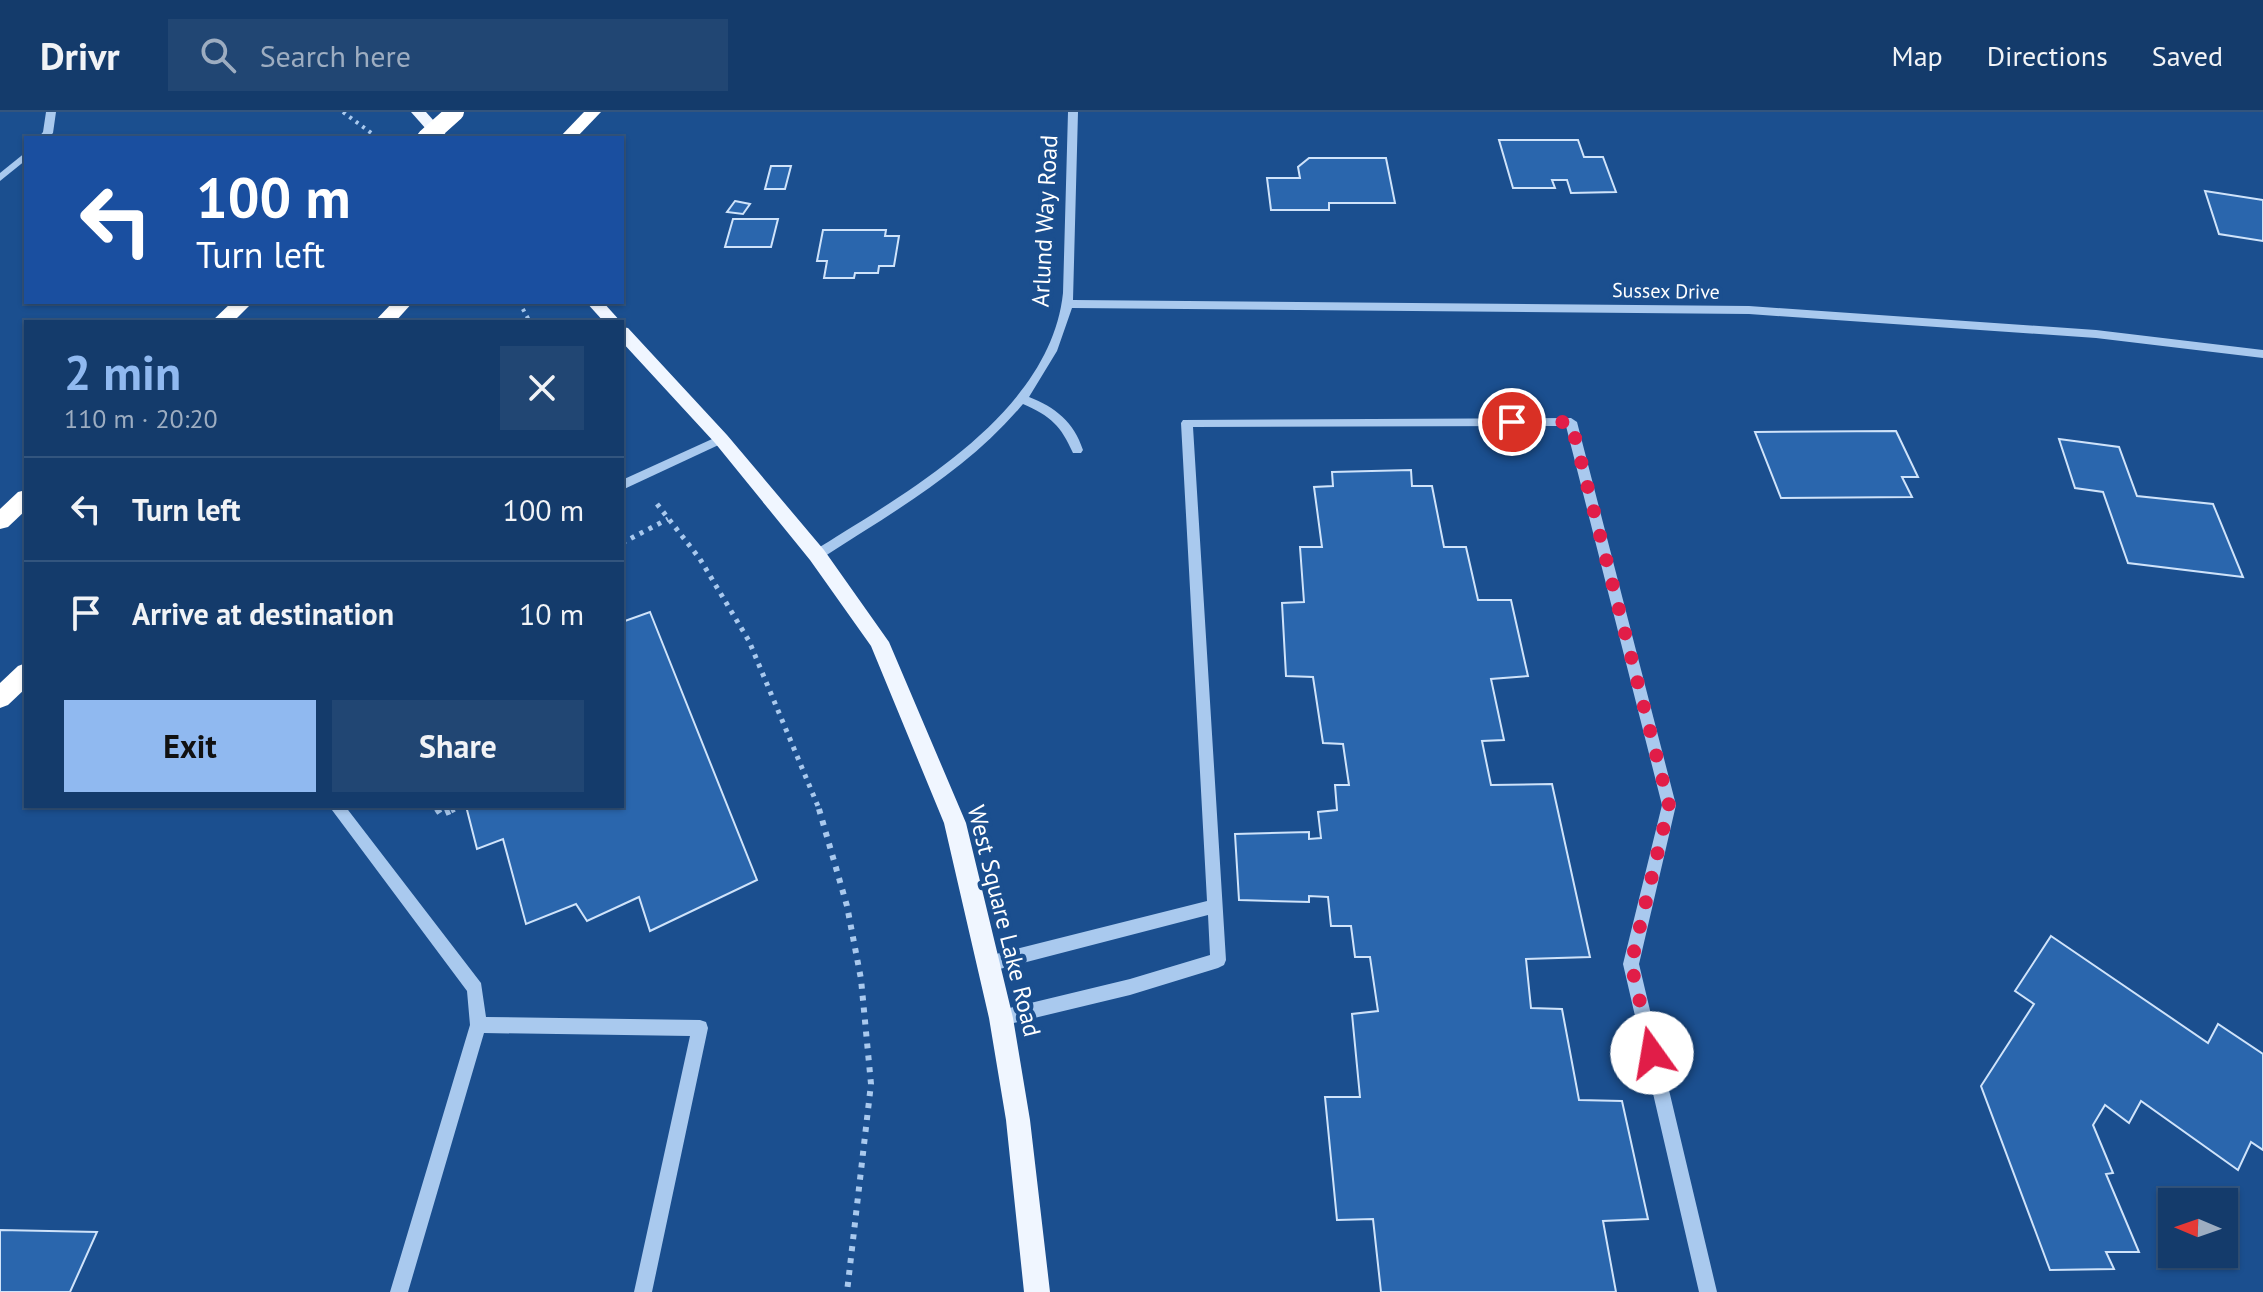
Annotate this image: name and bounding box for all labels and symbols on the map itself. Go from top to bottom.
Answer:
street label: Arlund Way Road [1025,134,1064,308]
street label: Sussex Drive [1612,277,1720,305]
pin [1478,388,1546,456]
street label: West Square Lake Road [961,802,1048,1040]
position arrow [1610,1011,1694,1095]
north arrow [2158,1188,2238,1268]

